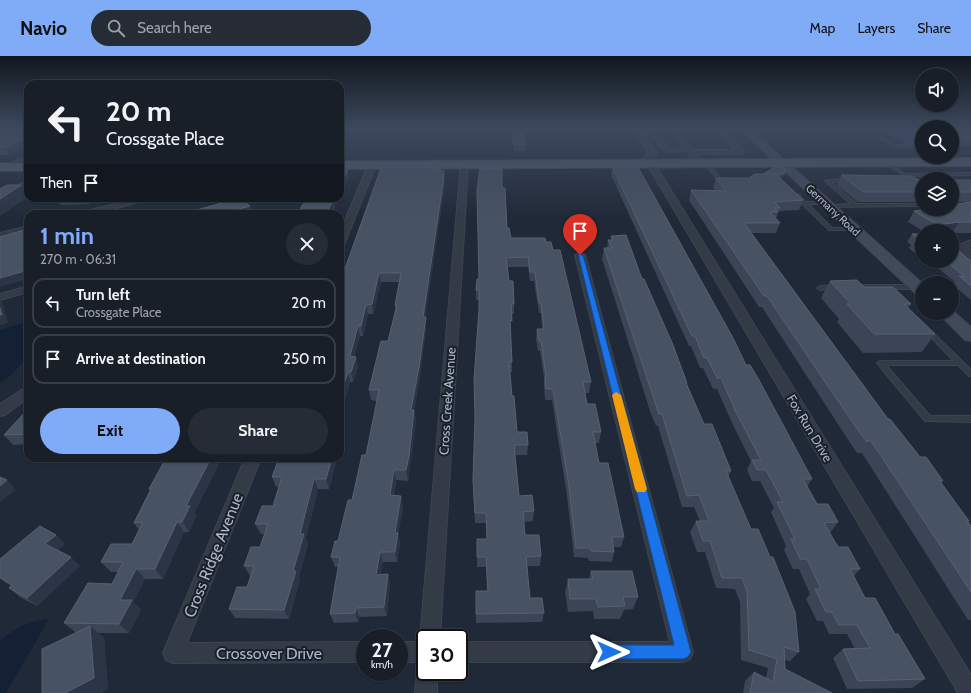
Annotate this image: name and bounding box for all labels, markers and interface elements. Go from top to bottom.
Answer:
search box [91,10,371,46]
text: Navio [20,17,67,40]
icon: search [105,17,127,39]
text: Search here [137,19,212,37]
text: Map [810,19,835,37]
text: Layers [857,19,895,37]
text: Share [917,19,951,37]
map controls [915,68,959,320]
button: sound [915,68,959,112]
text: 20 m [106,94,171,128]
icon: left [40,96,92,148]
button: search [915,120,959,164]
text: Crossgate Place [106,128,224,150]
icon: arrive [80,172,102,194]
button: layers [915,172,959,216]
text: Then [40,174,72,192]
street label: Germany Road [803,181,863,239]
pin [563,214,597,255]
icon: arrive [569,220,591,242]
text: 1 min [40,221,94,250]
button: close [286,223,328,265]
button: + [915,224,959,268]
text: 270 m · 06:31 [40,251,116,267]
button: − [915,276,959,320]
text: Turn left [76,286,130,304]
icon: left [42,292,64,314]
text: 20 m [291,294,326,312]
text: Crossgate Place [76,304,161,320]
street label: Cross Creek Avenue [435,346,459,455]
icon: arrive [42,348,64,370]
text: Arrive at destination [76,350,206,368]
text: 250 m [283,350,326,368]
street label: Fox Run Drive [784,391,837,465]
button: Exit [40,408,180,454]
button: Share [188,408,328,454]
street label: Cross Ridge Avenue [180,490,247,620]
speed limit sign: 30 [416,629,468,681]
position arrow [588,631,630,673]
text: 27 [372,638,392,662]
street label: Crossover Drive [216,644,322,663]
text: km/h [371,658,393,671]

